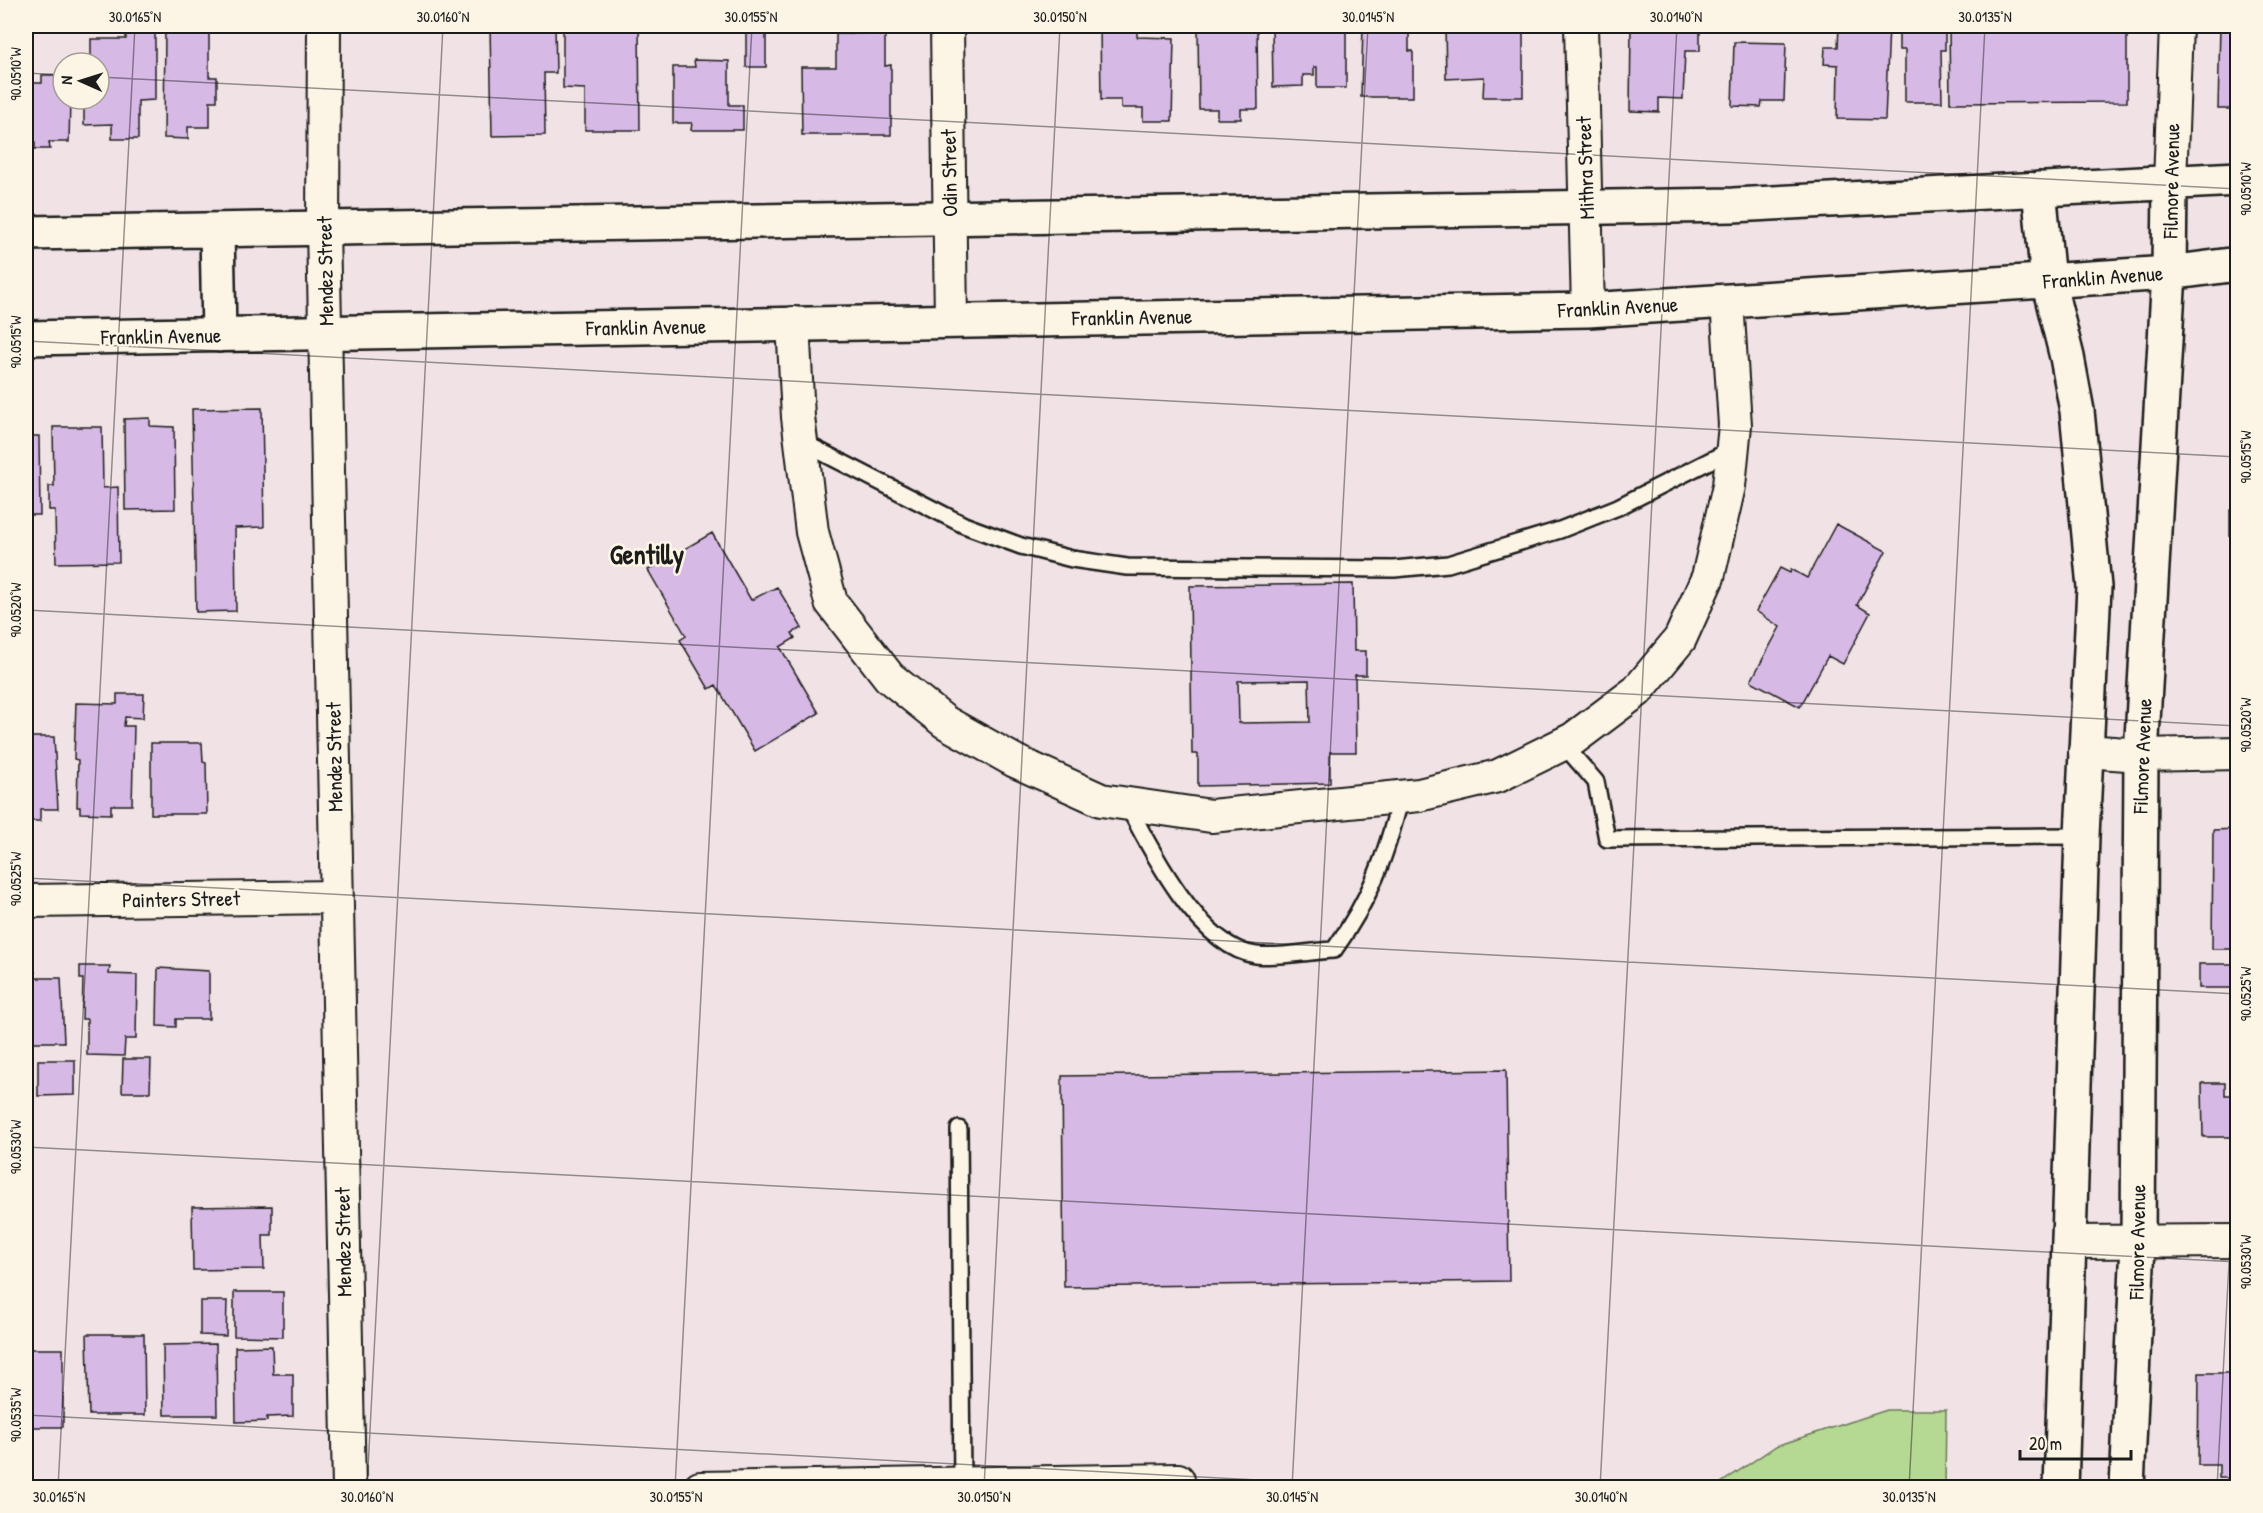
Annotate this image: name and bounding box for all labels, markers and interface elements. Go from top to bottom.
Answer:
text: 30.0165°N [109,6,161,27]
text: 30.0160°N [417,6,470,27]
text: 30.0155°N [725,6,778,27]
text: 30.0150°N [1033,6,1087,27]
text: 30.0145°N [1342,6,1394,27]
text: 30.0140°N [1650,6,1702,27]
text: 30.0135°N [1958,6,2012,27]
text: 90.0510°W [5,47,26,101]
north arrow [51,51,111,111]
text: N [55,75,77,85]
street label: Mithra Street [1569,115,1601,220]
street label: Filmore Avenue [2155,123,2187,240]
street label: Odin Street [934,128,964,217]
text: 90.0510°W [2235,162,2256,216]
street label: Mendez Street [310,215,340,326]
street label: Franklin Avenue [2041,258,2164,296]
street label: Franklin Avenue [1556,289,1679,325]
street label: Franklin Avenue [1071,301,1192,333]
street label: Franklin Avenue [585,311,706,343]
text: 90.0515°W [5,315,26,369]
street label: Franklin Avenue [100,320,221,352]
text: 90.0515°W [2235,430,2256,484]
district label: Gentilly [610,536,685,574]
text: 90.0520°W [5,582,26,637]
text: 90.0520°W [2235,697,2256,752]
street label: Filmore Avenue [2125,698,2159,815]
street label: Mendez Street [319,701,349,812]
text: 90.0525°W [5,851,26,906]
street label: Painters Street [122,883,241,915]
text: 90.0525°W [2235,966,2256,1021]
text: 90.0530°W [5,1119,26,1174]
street label: Filmore Avenue [2121,1184,2153,1301]
street label: Mendez Street [328,1186,358,1297]
text: 90.0530°W [2235,1234,2256,1289]
text: 90.0535°W [5,1387,26,1442]
scale bar [2020,1423,2131,1461]
text: 20 m [2029,1431,2062,1456]
text: 30.0165°N [33,1486,85,1507]
text: 30.0160°N [341,1486,394,1507]
text: 30.0155°N [650,1486,703,1507]
text: 30.0150°N [957,1486,1011,1507]
text: 30.0145°N [1266,1486,1318,1507]
text: 30.0140°N [1575,1486,1627,1507]
text: 30.0135°N [1882,1486,1936,1507]

